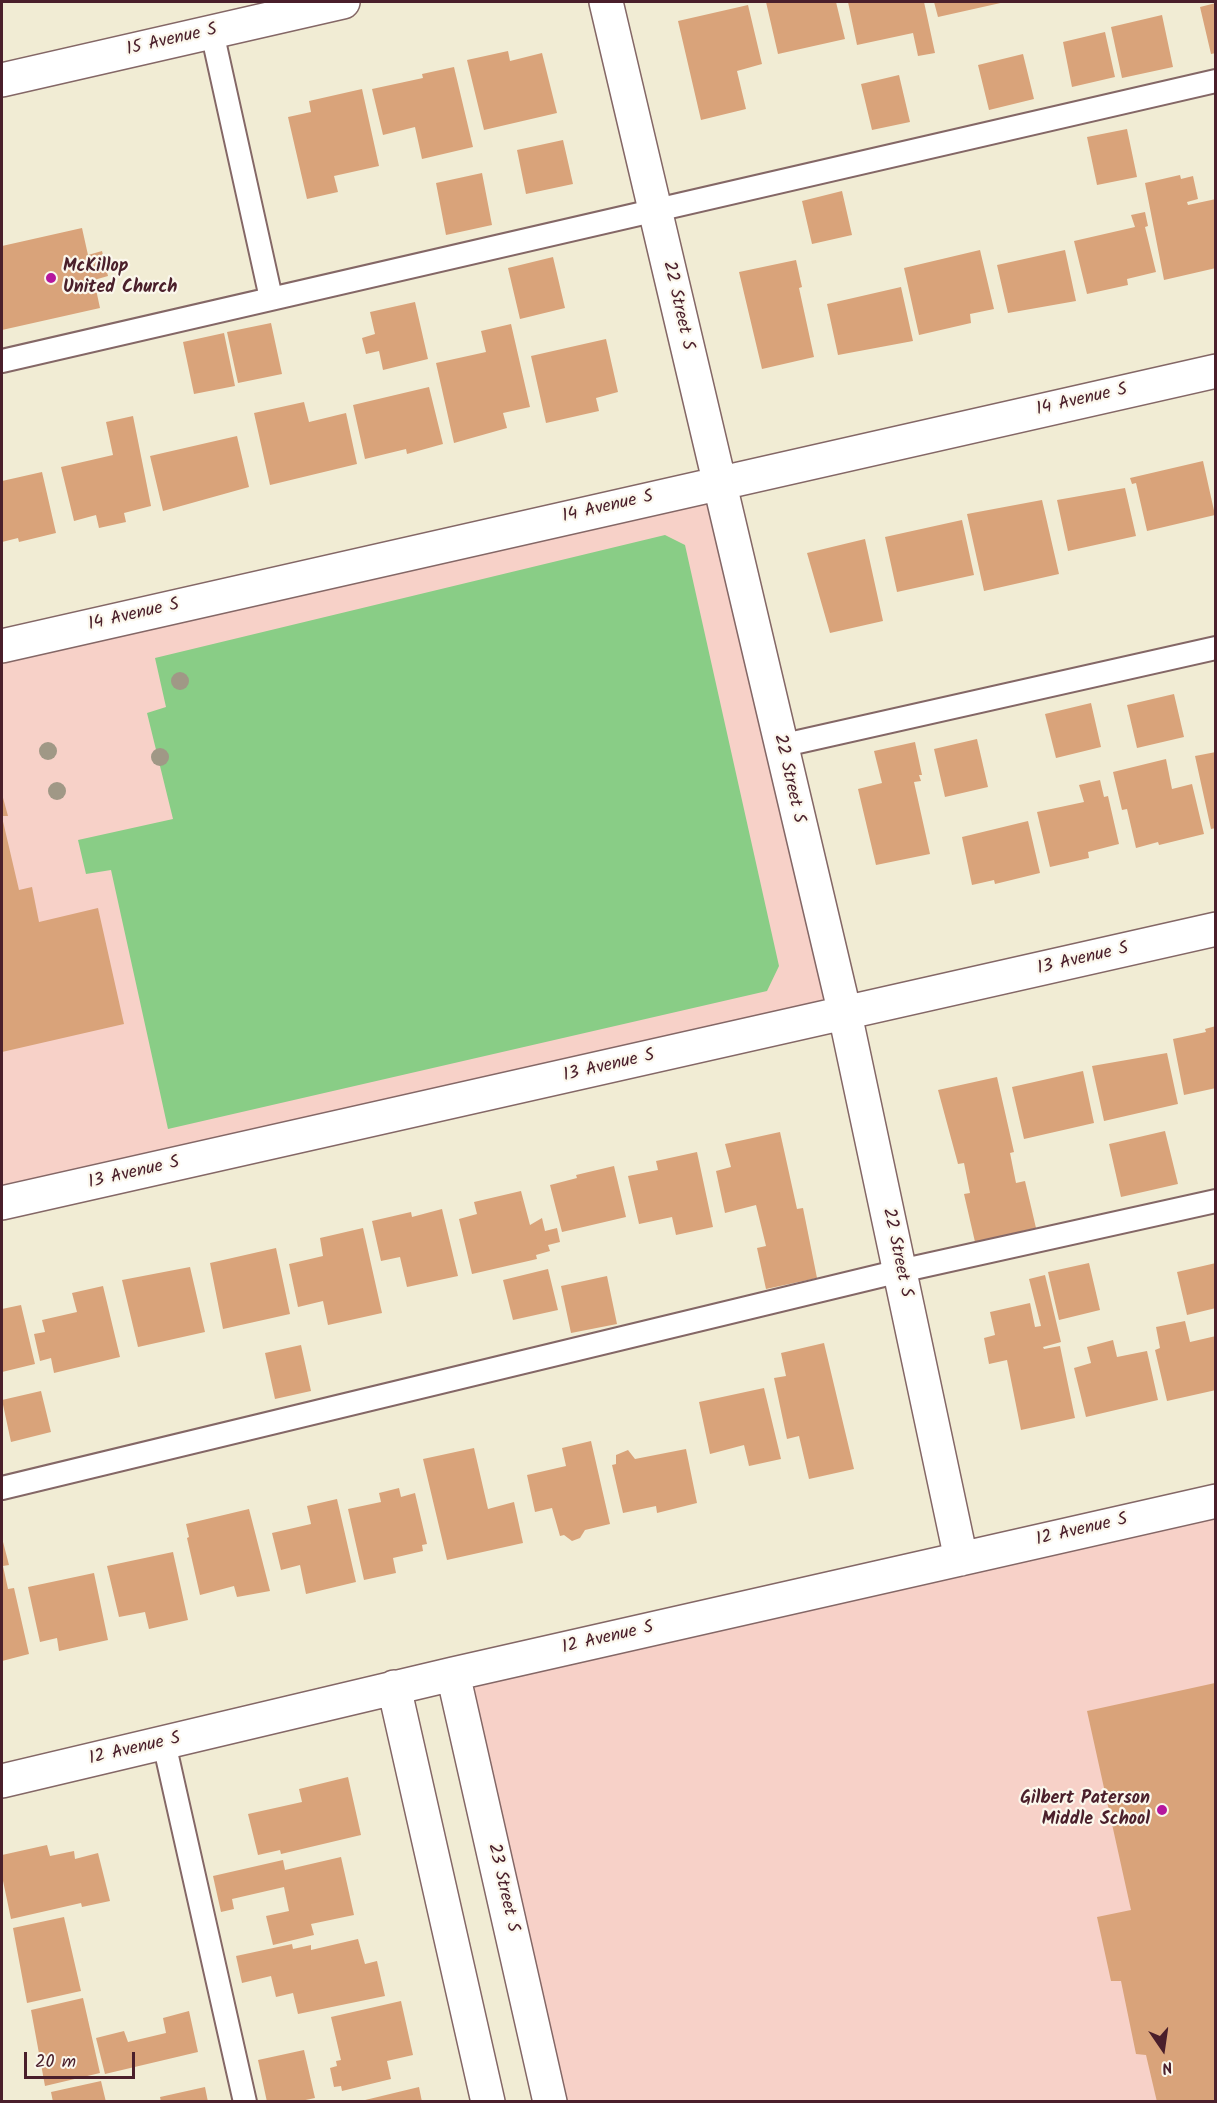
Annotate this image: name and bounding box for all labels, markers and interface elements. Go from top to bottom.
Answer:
street label: 15 Avenue S [125,20,219,62]
place label: McKillop United Church [63,257,177,300]
street label: 22 Street S [656,259,698,353]
marker: McKillop United Church [44,271,58,285]
street label: 14 Avenue S [1034,380,1130,422]
street label: 14 Avenue S [560,487,656,529]
street label: 14 Avenue S [86,595,182,637]
street label: 22 Street S [767,732,809,826]
street label: 13 Avenue S [1035,939,1131,981]
street label: 13 Avenue S [561,1046,657,1088]
street label: 13 Avenue S [86,1153,182,1195]
street label: 22 Street S [876,1206,916,1300]
street label: 12 Avenue S [1034,1510,1130,1552]
street label: 12 Avenue S [560,1618,656,1660]
street label: 12 Avenue S [87,1729,183,1771]
place label: Gilbert Paterson Middle School [1020,1789,1150,1832]
marker: Gilbert Paterson Middle School [1155,1803,1169,1817]
street label: 23 Street S [481,1842,523,1934]
north arrow [1133,2019,1193,2079]
scale bar [27,2040,138,2078]
text: 20 m [35,2048,76,2077]
text: N [1159,2054,1175,2080]

